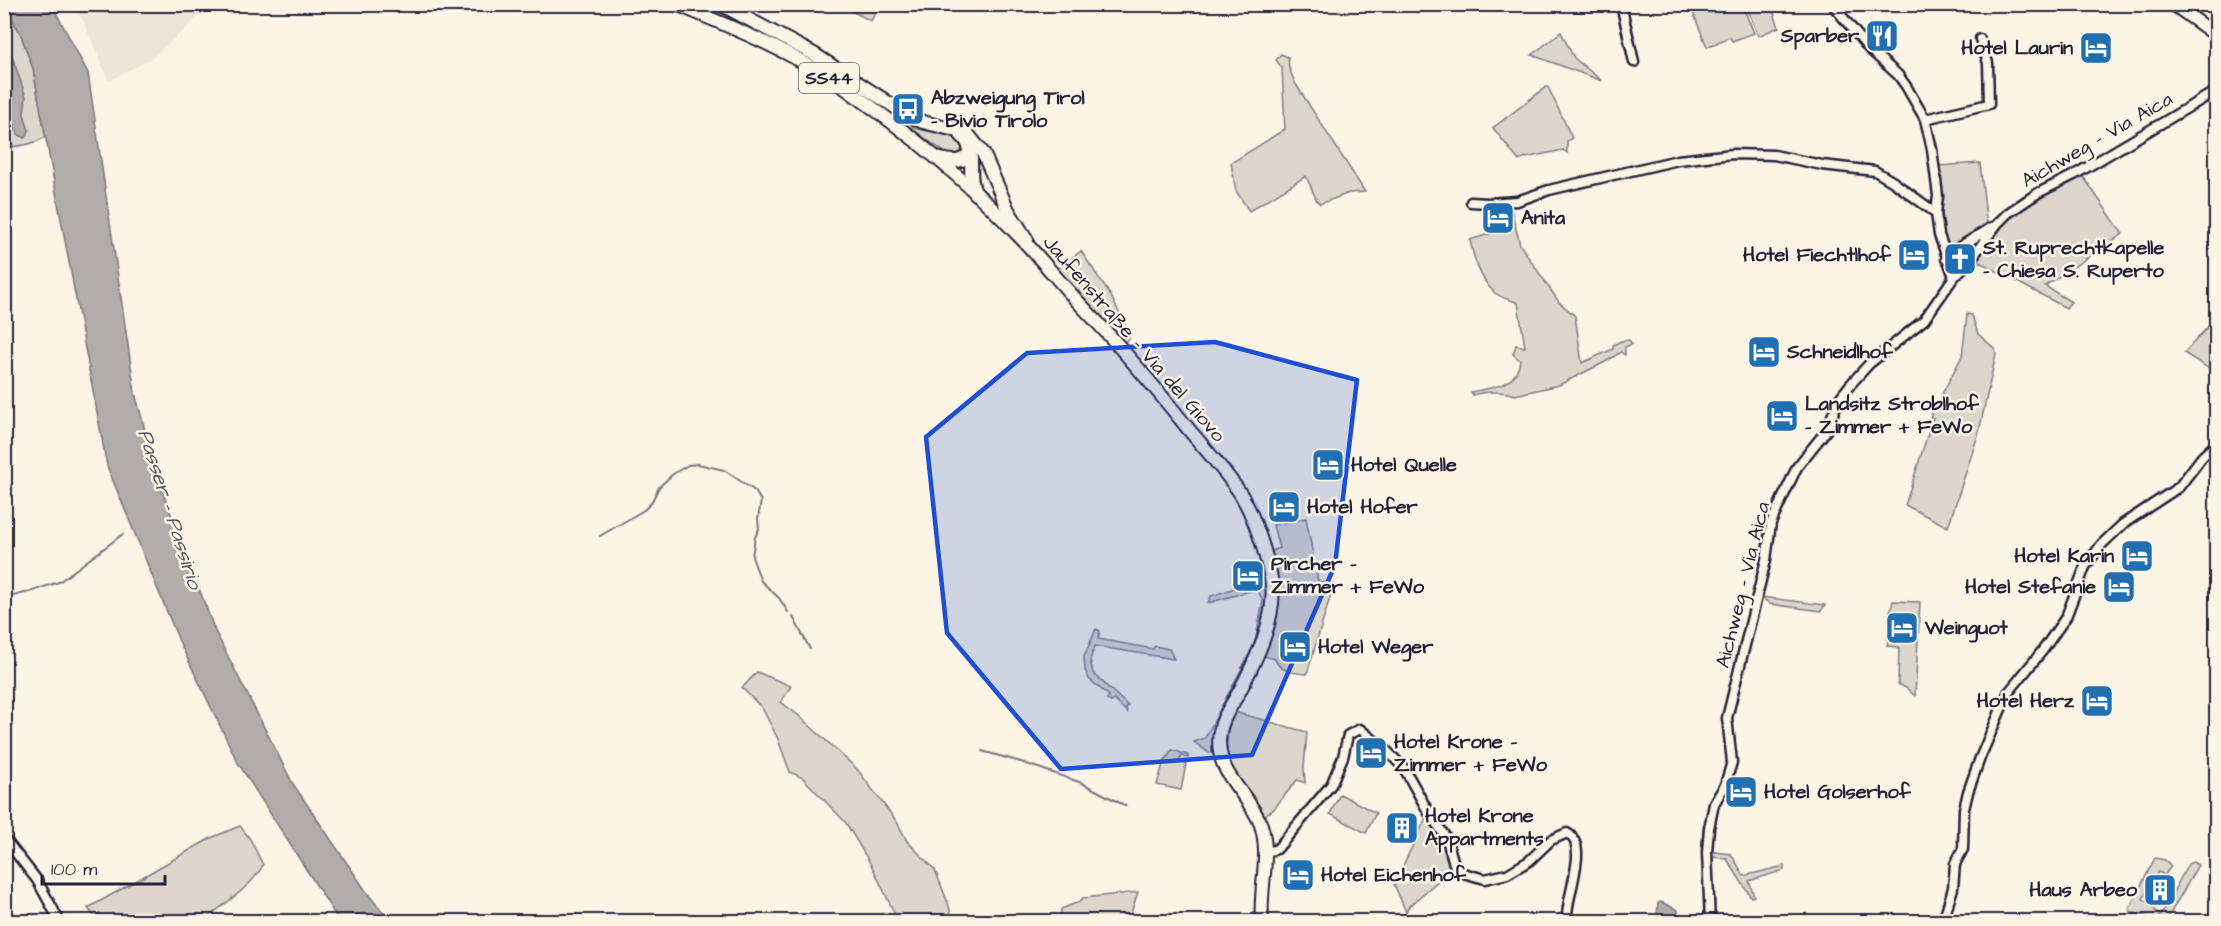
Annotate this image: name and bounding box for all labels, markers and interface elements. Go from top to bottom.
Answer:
restaurant icon: Sparber [1864,18,1900,54]
place label: Sparber [1780,22,1860,50]
hotel icon: Hotel Laurin [2078,30,2114,66]
place label: Hotel Laurin [1961,34,2073,62]
road number: SS44 [799,63,859,93]
place label: Abzweigung Tirol - Bivio Tirolo [931,84,1085,135]
street label: Aichweg - Via Aica [2016,85,2178,196]
bus stop icon: Abzweigung Tirol - Bivio Tirolo [890,91,926,127]
hotel icon: Anita [1480,200,1516,236]
place label: Anita [1521,204,1566,232]
street label: Jaufenstraße - Via del Giovo [1036,229,1232,449]
place label: St. Ruprechtkapelle - Chiesa S. Ruperto [1982,234,2165,285]
hotel icon: Hotel Fiechtlhof [1896,237,1932,273]
place label: Hotel Fiechtlhof [1743,241,1892,269]
church icon: St. Ruprechtkapelle - Chiesa S. Ruperto [1942,241,1978,277]
hotel icon: Schneidlhof [1746,334,1782,370]
place label: Schneidlhof [1786,338,1894,366]
place label: Landsitz Stroblhof - Zimmer + FeWo [1805,390,1980,441]
hotel icon: Landsitz Stroblhof - Zimmer + FeWo [1764,398,1800,434]
water label: Passer - Passirio [131,425,210,595]
hotel icon: Hotel Quelle [1310,447,1346,483]
place label: Hotel Quelle [1351,451,1457,479]
hotel icon: Hotel Hofer [1266,489,1302,525]
place label: Hotel Hofer [1307,493,1418,521]
street label: Aichweg - Via Aica [1709,499,1778,671]
hotel icon: Hotel Karin [2119,538,2155,574]
place label: Hotel Karin [2014,542,2114,570]
place label: Pircher - Zimmer + FeWo [1271,550,1425,601]
hotel icon: Pircher - Zimmer + FeWo [1230,558,1266,594]
hotel icon: Hotel Stefanie [2101,569,2137,605]
place label: Hotel Stefanie [1965,573,2096,601]
hotel icon: Weinguot [1884,610,1920,646]
place label: Weinguot [1924,614,2008,643]
hotel icon: Hotel Weger [1277,629,1313,665]
place label: Hotel Weger [1318,633,1434,662]
hotel icon: Hotel Herz [2079,683,2115,719]
place label: Hotel Herz [1977,687,2075,715]
place label: Hotel Krone - Zimmer + FeWo [1394,728,1548,779]
hotel icon: Hotel Krone - Zimmer + FeWo [1353,735,1389,771]
hotel icon: Hotel Golserhof [1723,774,1759,810]
place label: Hotel Golserhof [1764,778,1912,806]
place label: Hotel Krone Appartments [1425,802,1544,853]
building icon: Hotel Krone Appartments [1384,810,1420,846]
scale bar [42,848,165,886]
text: 100 m [51,857,97,882]
hotel icon: Hotel Eichenhof [1280,857,1316,893]
place label: Hotel Eichenhof [1321,861,1467,889]
building icon: Haus Arbeo [2142,872,2178,908]
place label: Haus Arbeo [2029,876,2138,904]

